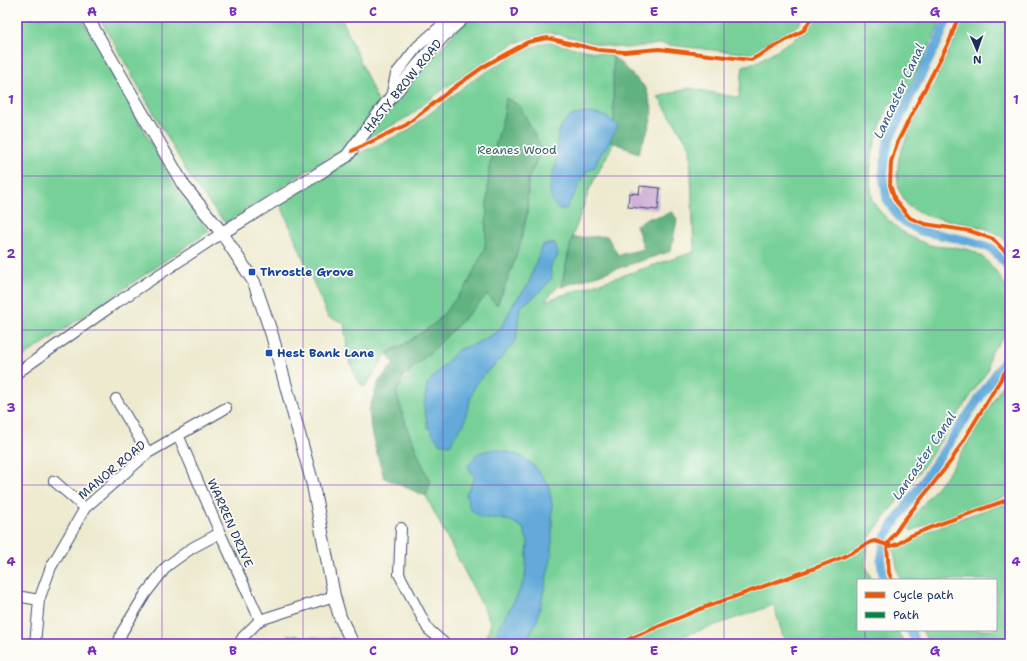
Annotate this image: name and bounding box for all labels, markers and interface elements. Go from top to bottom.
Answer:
text: A [87,3,97,20]
text: B [229,3,237,20]
text: C [369,3,377,20]
text: D [509,3,519,20]
text: E [650,3,659,20]
text: F [790,3,798,20]
text: G [930,3,941,20]
north arrow [957,30,997,70]
street label: HASTY BROW ROAD [360,36,446,136]
water label: Lancaster Canal [870,41,928,141]
text: N [972,52,982,67]
text: 1 [8,91,14,108]
text: 1 [1013,91,1019,108]
park label: Reanes Wood [477,142,557,158]
text: 2 [6,245,16,262]
text: 2 [1011,245,1021,262]
place label: Throstle Grove [260,264,354,280]
marker: Throstle Grove [247,267,257,277]
place label: Hest Bank Lane [277,345,374,361]
marker: Hest Bank Lane [264,348,274,358]
text: 3 [6,399,16,416]
text: 3 [1011,399,1021,416]
water label: Lancaster Canal [888,409,960,503]
street label: MANOR ROAD [75,437,149,503]
street label: WARREN DRIVE [203,476,257,570]
text: 4 [6,553,16,570]
text: 4 [1011,553,1021,570]
legend [857,579,997,631]
text: Cycle path [893,587,954,603]
text: Path [893,607,919,623]
text: A [87,642,97,659]
text: B [229,642,237,659]
text: C [369,642,377,659]
text: D [509,642,519,659]
text: E [650,642,659,659]
text: F [790,642,798,659]
text: G [930,642,941,659]

